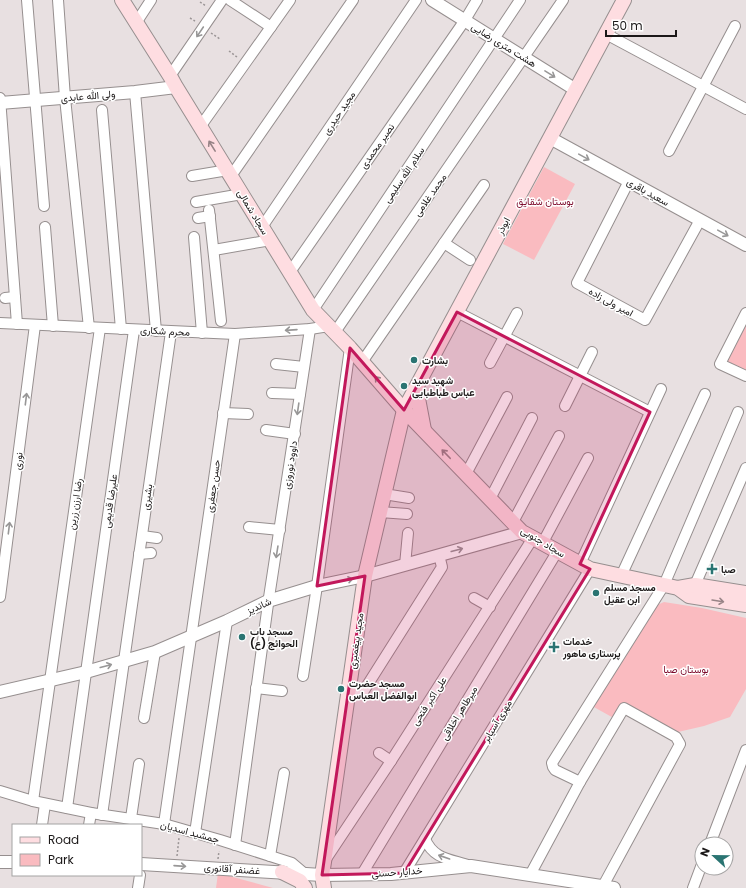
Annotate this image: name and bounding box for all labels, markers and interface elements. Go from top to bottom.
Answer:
scale bar [606,12,676,38]
text: 50 m [612,17,643,34]
street label: هشت متری رضایی [468,19,540,71]
one-way arrow [196,27,204,38]
one-way arrow [544,70,556,78]
street label: ولی الله عابدی [60,86,116,106]
street label: مجید حیدری [319,88,359,138]
street label: نصیر محمدی [356,120,398,172]
one-way arrow [208,141,216,152]
street label: سلام الله سلیمی [380,144,428,206]
one-way arrow [578,153,590,161]
street label: محمد غلامی [410,171,450,219]
street label: سعید باقری [624,174,672,210]
street label: سجاد شمالی [234,187,272,238]
park label: بوستان شقایق [516,194,574,209]
street label: ابوذر [492,215,514,238]
one-way arrow [717,229,729,237]
street label: امیر ولی زاده [586,284,636,320]
street label: محرم شکاری [140,322,190,340]
one-way arrow [285,327,298,334]
place label: بشارت [422,353,448,368]
marker: بشارت [409,355,419,365]
place label: شهید سید عباس طباطبایی [412,373,475,400]
one-way arrow [374,375,383,386]
marker: شهید سید عباس طباطبایی [399,381,409,391]
one-way arrow [22,393,30,406]
one-way arrow [294,402,302,415]
street label: داوود نوروزی [279,439,301,490]
one-way arrow [442,449,451,459]
street label: نوری [9,451,27,471]
street label: حسن جعفری [202,458,224,513]
street label: علیرضا قدیمی [99,473,121,529]
street label: رضا ارزن زرین [64,477,86,531]
street label: بشیری [138,483,156,511]
one-way arrow [5,522,13,535]
street label: سجاد جنوبی [518,523,568,561]
one-way arrow [272,545,280,558]
one-way arrow [450,546,463,553]
place label: صبا [721,562,736,577]
marker: صبا [706,563,718,575]
one-way arrow [340,575,353,583]
place label: مسجد مسلم ابن عقیل [604,580,656,607]
marker: مسجد مسلم ابن عقیل [591,588,601,598]
street label: شاندیز [243,594,274,619]
one-way arrow [711,597,724,605]
street label: مجید پیغمبری [345,612,367,670]
place label: مسجد باب الحوائج (ع) [250,624,298,651]
marker: مسجد باب الحوائج (ع) [237,632,247,642]
place label: خدمات پرستاری ماهور [562,634,621,661]
marker: خدمات پرستاری ماهور [548,641,560,653]
one-way arrow [99,662,112,670]
park label: بوستان صبا [663,662,709,677]
street label: علی اکبر فتحی [408,674,450,728]
place label: مسجد حضرت ابوالفضل العباس [349,676,417,703]
street label: میرطاهر اخلاقی [437,683,481,743]
marker: مسجد حضرت ابوالفضل العباس [336,684,346,694]
street label: مهری آسیابر [478,697,516,746]
street label: جمشید اسدیان [159,817,221,847]
legend [12,824,142,876]
text: Road [48,831,79,848]
north arrow [694,836,734,876]
text: N [696,845,714,859]
text: Park [48,851,75,868]
one-way arrow [438,853,451,860]
street label: غضنفر آقانوری [203,860,261,878]
one-way arrow [173,862,186,869]
street label: خدایار حسنی [371,863,423,881]

